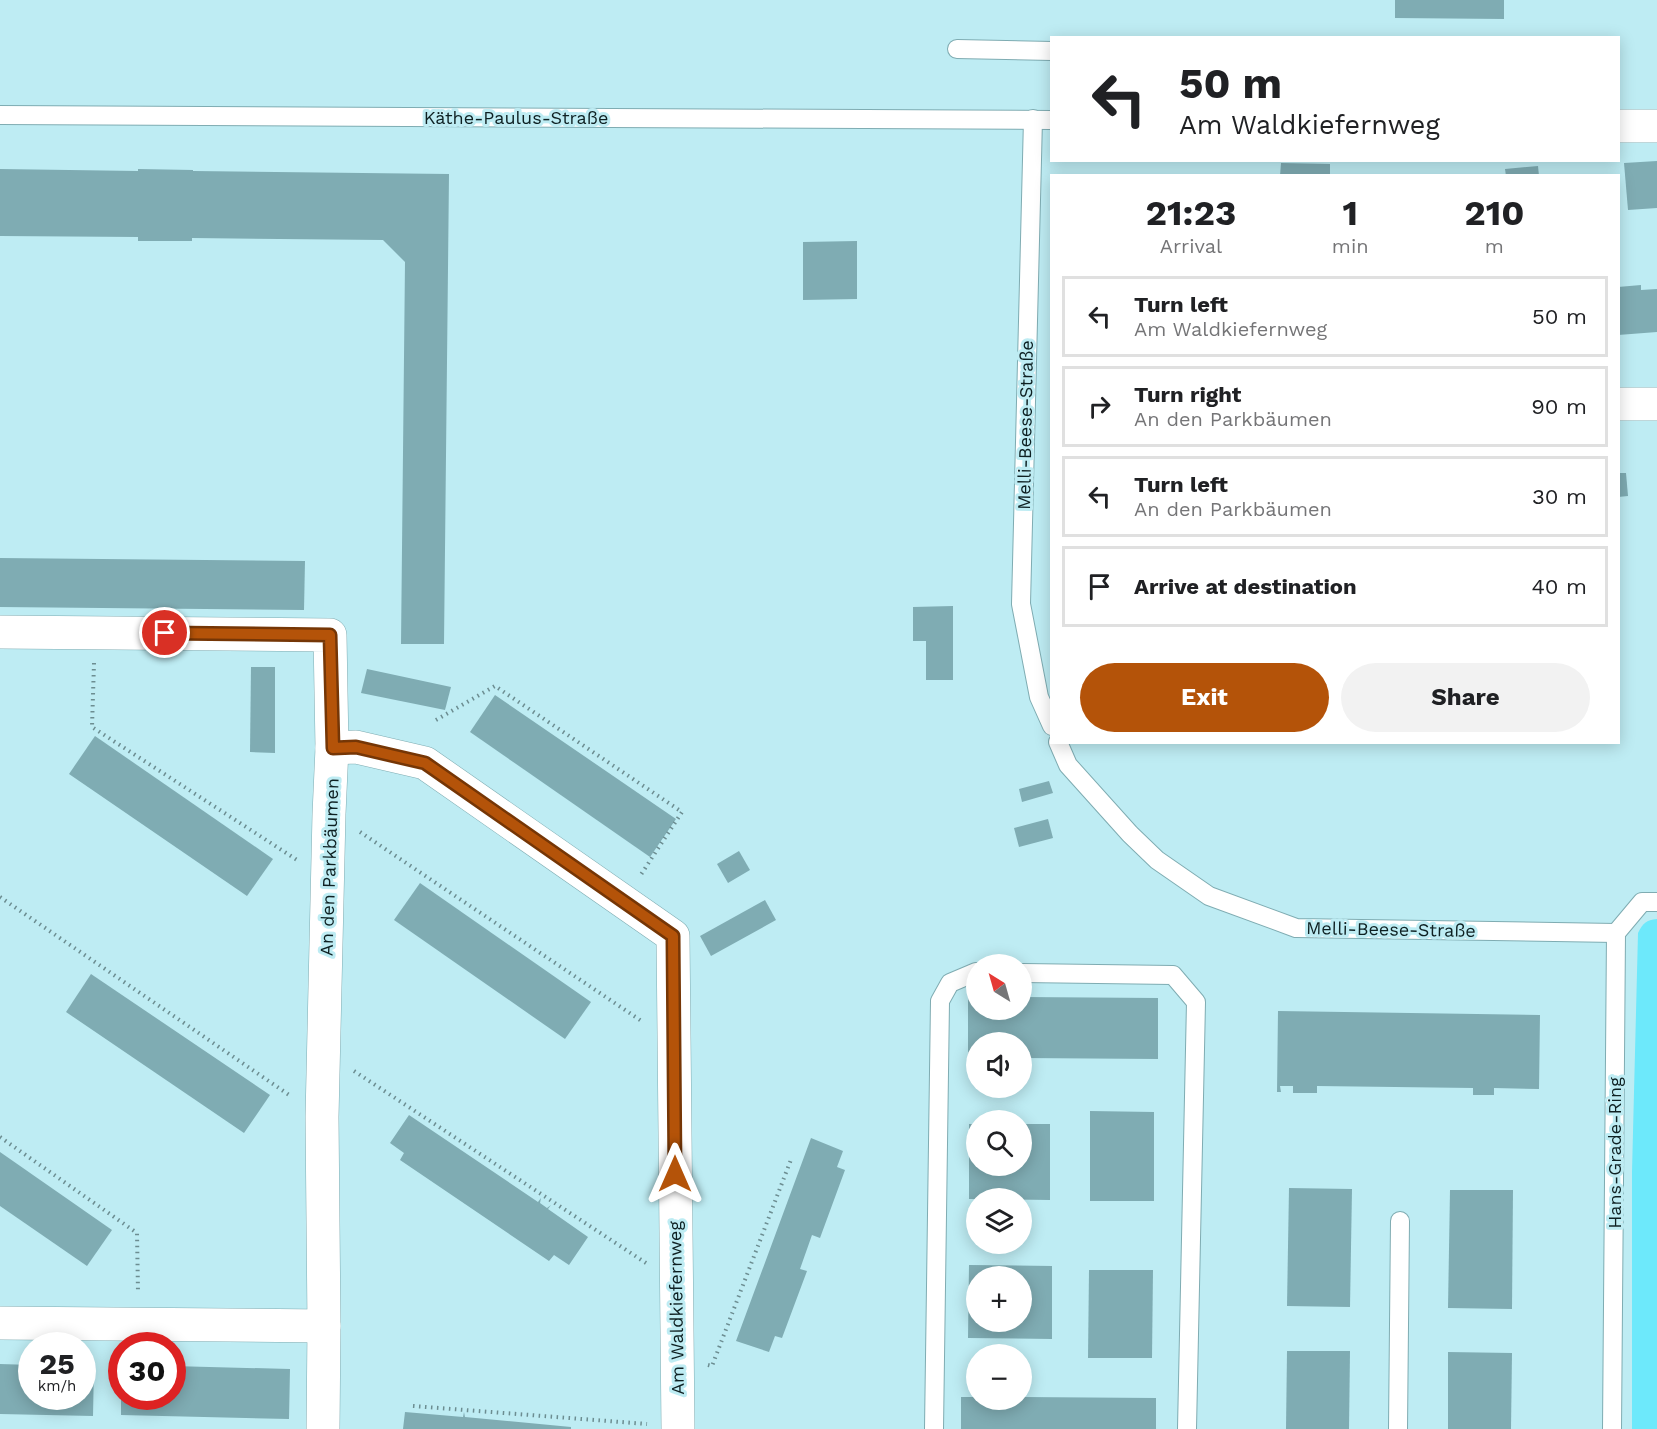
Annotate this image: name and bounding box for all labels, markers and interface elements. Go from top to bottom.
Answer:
text: 50 m [1179,59,1282,108]
icon: left [1080,60,1158,138]
street label: Käthe-Paulus-Straße [424,107,608,128]
text: Am Waldkiefernweg [1179,109,1440,141]
text: 21:23 [1146,192,1236,234]
text: 1 [1342,192,1358,234]
text: 210 [1464,192,1524,234]
text: Arrival [1160,234,1222,258]
text: min [1332,234,1369,258]
text: m [1485,234,1504,258]
text: Turn left [1134,292,1228,317]
icon: left [1083,300,1116,333]
text: 50 m [1532,304,1587,329]
text: Am Waldkiefernweg [1134,317,1327,341]
street label: Melli-Beese-Straße [1013,340,1037,510]
text: Turn right [1134,382,1241,407]
icon: right [1083,390,1116,423]
text: 90 m [1531,394,1587,419]
text: An den Parkbäumen [1134,407,1332,431]
text: Turn left [1134,472,1228,497]
icon: left [1083,480,1116,513]
text: 30 m [1532,484,1587,509]
text: An den Parkbäumen [1134,497,1332,521]
icon: arrive [1083,570,1116,603]
text: Arrive at destination [1134,574,1357,599]
text: 40 m [1531,574,1587,599]
pin [139,607,190,658]
icon: arrive [148,616,181,649]
button: Exit [1080,663,1329,732]
button: Share [1341,663,1590,732]
street label: An den Parkbäumen [315,778,343,956]
street label: Melli-Beese-Straße [1306,917,1476,941]
north arrow [966,954,1032,1020]
map controls [966,954,1032,1410]
button: sound [966,1032,1032,1098]
street label: Hans-Grade-Ring [1604,1077,1625,1229]
button: search [966,1110,1032,1176]
position arrow [643,1142,707,1206]
button: layers [966,1188,1032,1254]
street label: Am Waldkiefernweg [664,1220,688,1395]
button: + [966,1266,1032,1332]
speed limit sign: 30 [108,1332,186,1410]
button: − [966,1344,1032,1410]
text: 25 [39,1346,75,1381]
text: km/h [38,1377,76,1395]

